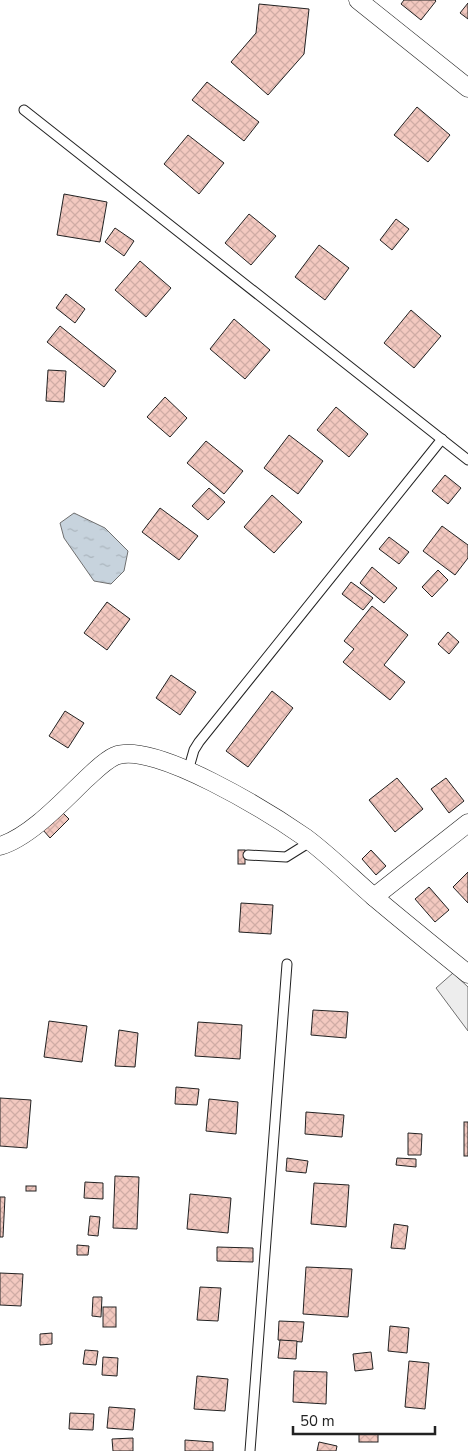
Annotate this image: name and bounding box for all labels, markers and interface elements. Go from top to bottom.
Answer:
scale bar [293,1404,436,1436]
text: 50 m [300,1411,335,1431]

